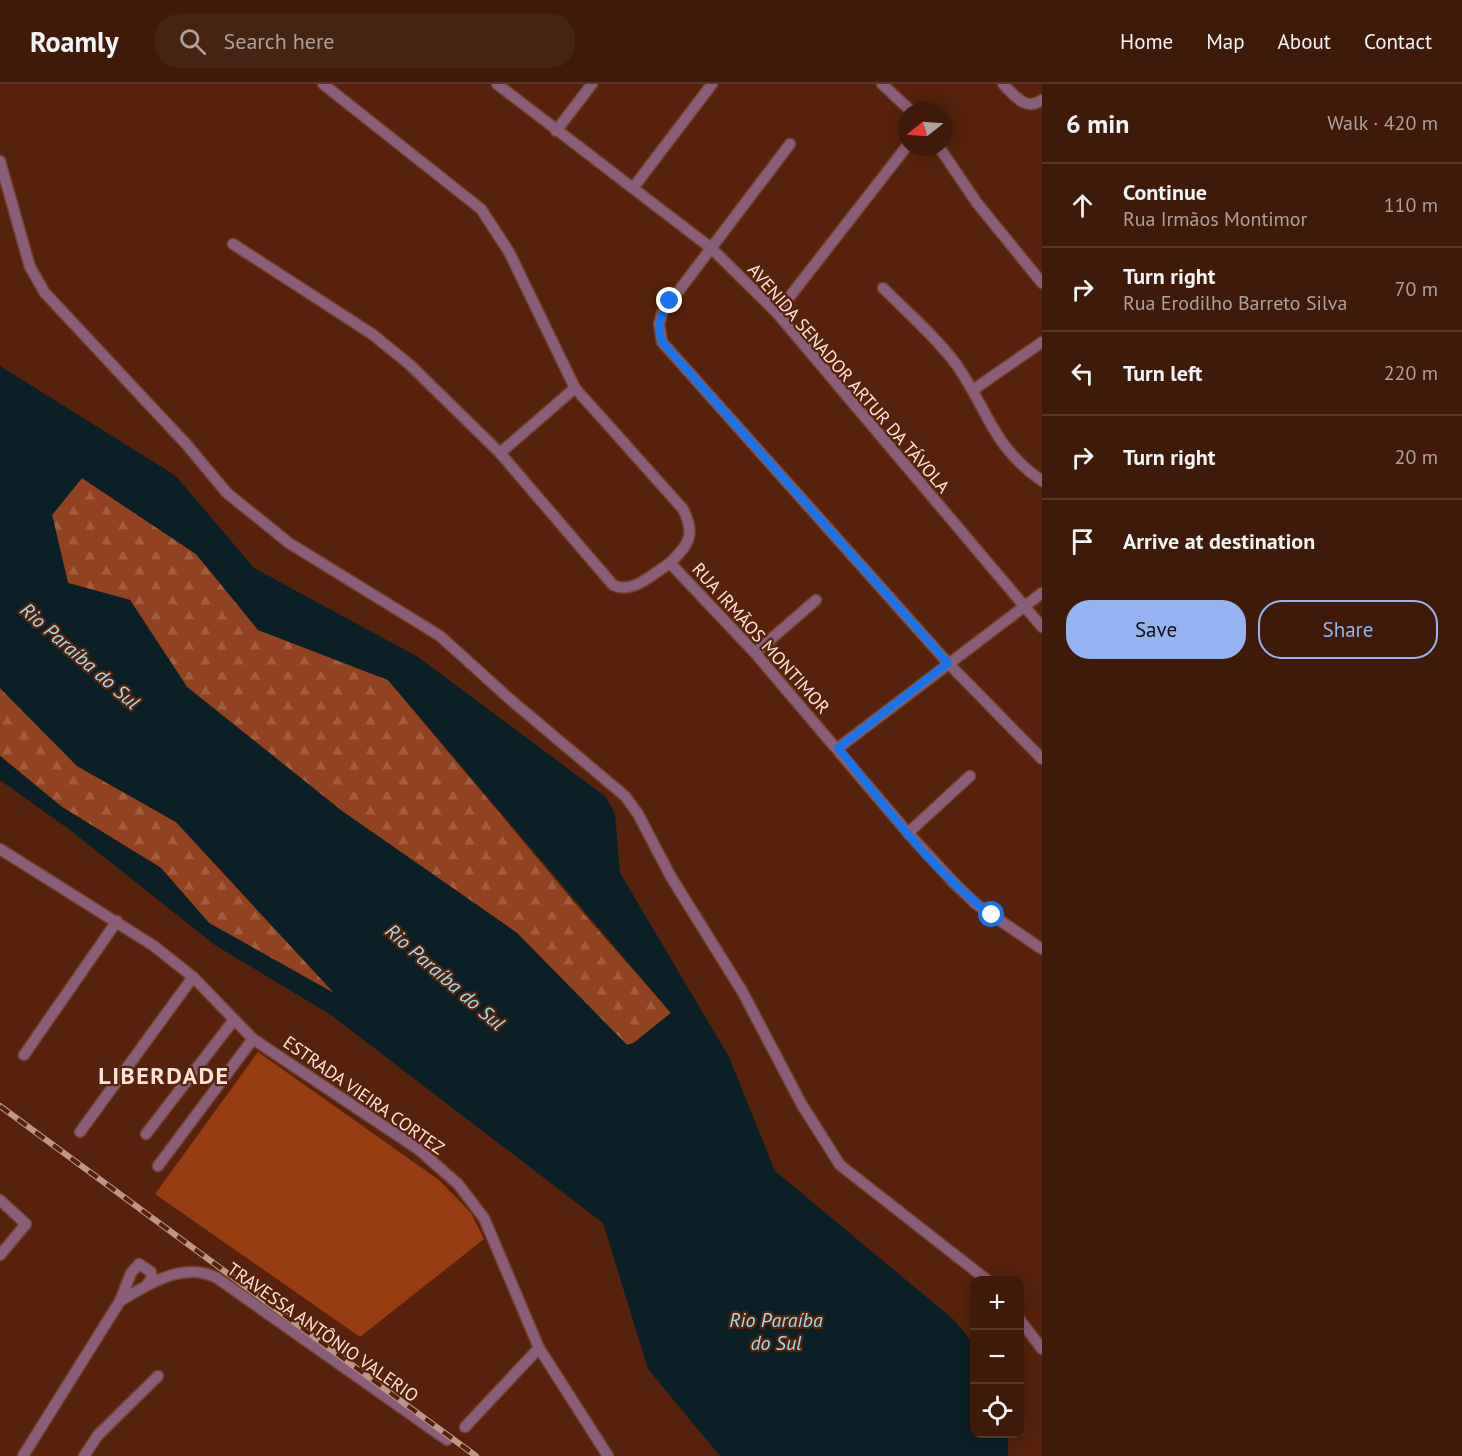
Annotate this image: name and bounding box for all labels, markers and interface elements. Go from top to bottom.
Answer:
search box [155,14,575,68]
text: Roamly [30,23,119,60]
icon: search [176,25,209,58]
text: Search here [224,27,335,55]
text: Home [1120,28,1173,55]
text: Map [1206,28,1245,55]
text: About [1278,28,1331,55]
text: Contact [1364,28,1432,55]
north arrow [898,102,952,156]
text: 6 min [1066,107,1129,140]
text: Walk · 420 m [1327,110,1438,136]
text: Continue [1123,178,1207,206]
icon: ahead [1066,189,1099,222]
text: 110 m [1384,192,1438,218]
text: Rua Irmãos Montimor [1123,206,1307,232]
street label: AVENIDA SENADOR ARTUR DA TÁVOLA [743,258,955,498]
text: Turn right [1123,262,1215,290]
icon: right [1066,273,1099,306]
text: 70 m [1395,276,1438,302]
route end [656,287,682,313]
text: Rua Erodilho Barreto Silva [1123,290,1347,316]
icon: left [1066,357,1099,390]
text: Turn left [1123,359,1203,387]
text: 220 m [1384,360,1438,386]
icon: right [1066,441,1099,474]
text: Turn right [1123,443,1215,471]
text: 20 m [1395,444,1438,470]
icon: arrive [1066,525,1099,558]
text: Arrive at destination [1123,527,1315,555]
street label: RUA IRMÃOS MONTIMOR [687,558,835,718]
water label: Rio Paraíba do Sul [15,597,146,715]
button: Save [1066,600,1246,659]
button: Share [1258,600,1438,659]
route start [978,901,1004,927]
water label: Rio Paraíba do Sul [380,918,511,1036]
street label: ESTRADA VIEIRA CORTEZ [279,1031,449,1160]
district label: LIBERDADE [98,1060,230,1091]
street label: TRAVESSA ANTÔNIO VALERIO [223,1257,423,1407]
map controls [970,1276,1024,1438]
button: + [970,1276,1024,1330]
water label: Rio Paraíba do Sul [729,1307,823,1356]
button: − [970,1330,1024,1384]
button: locate [970,1384,1024,1438]

